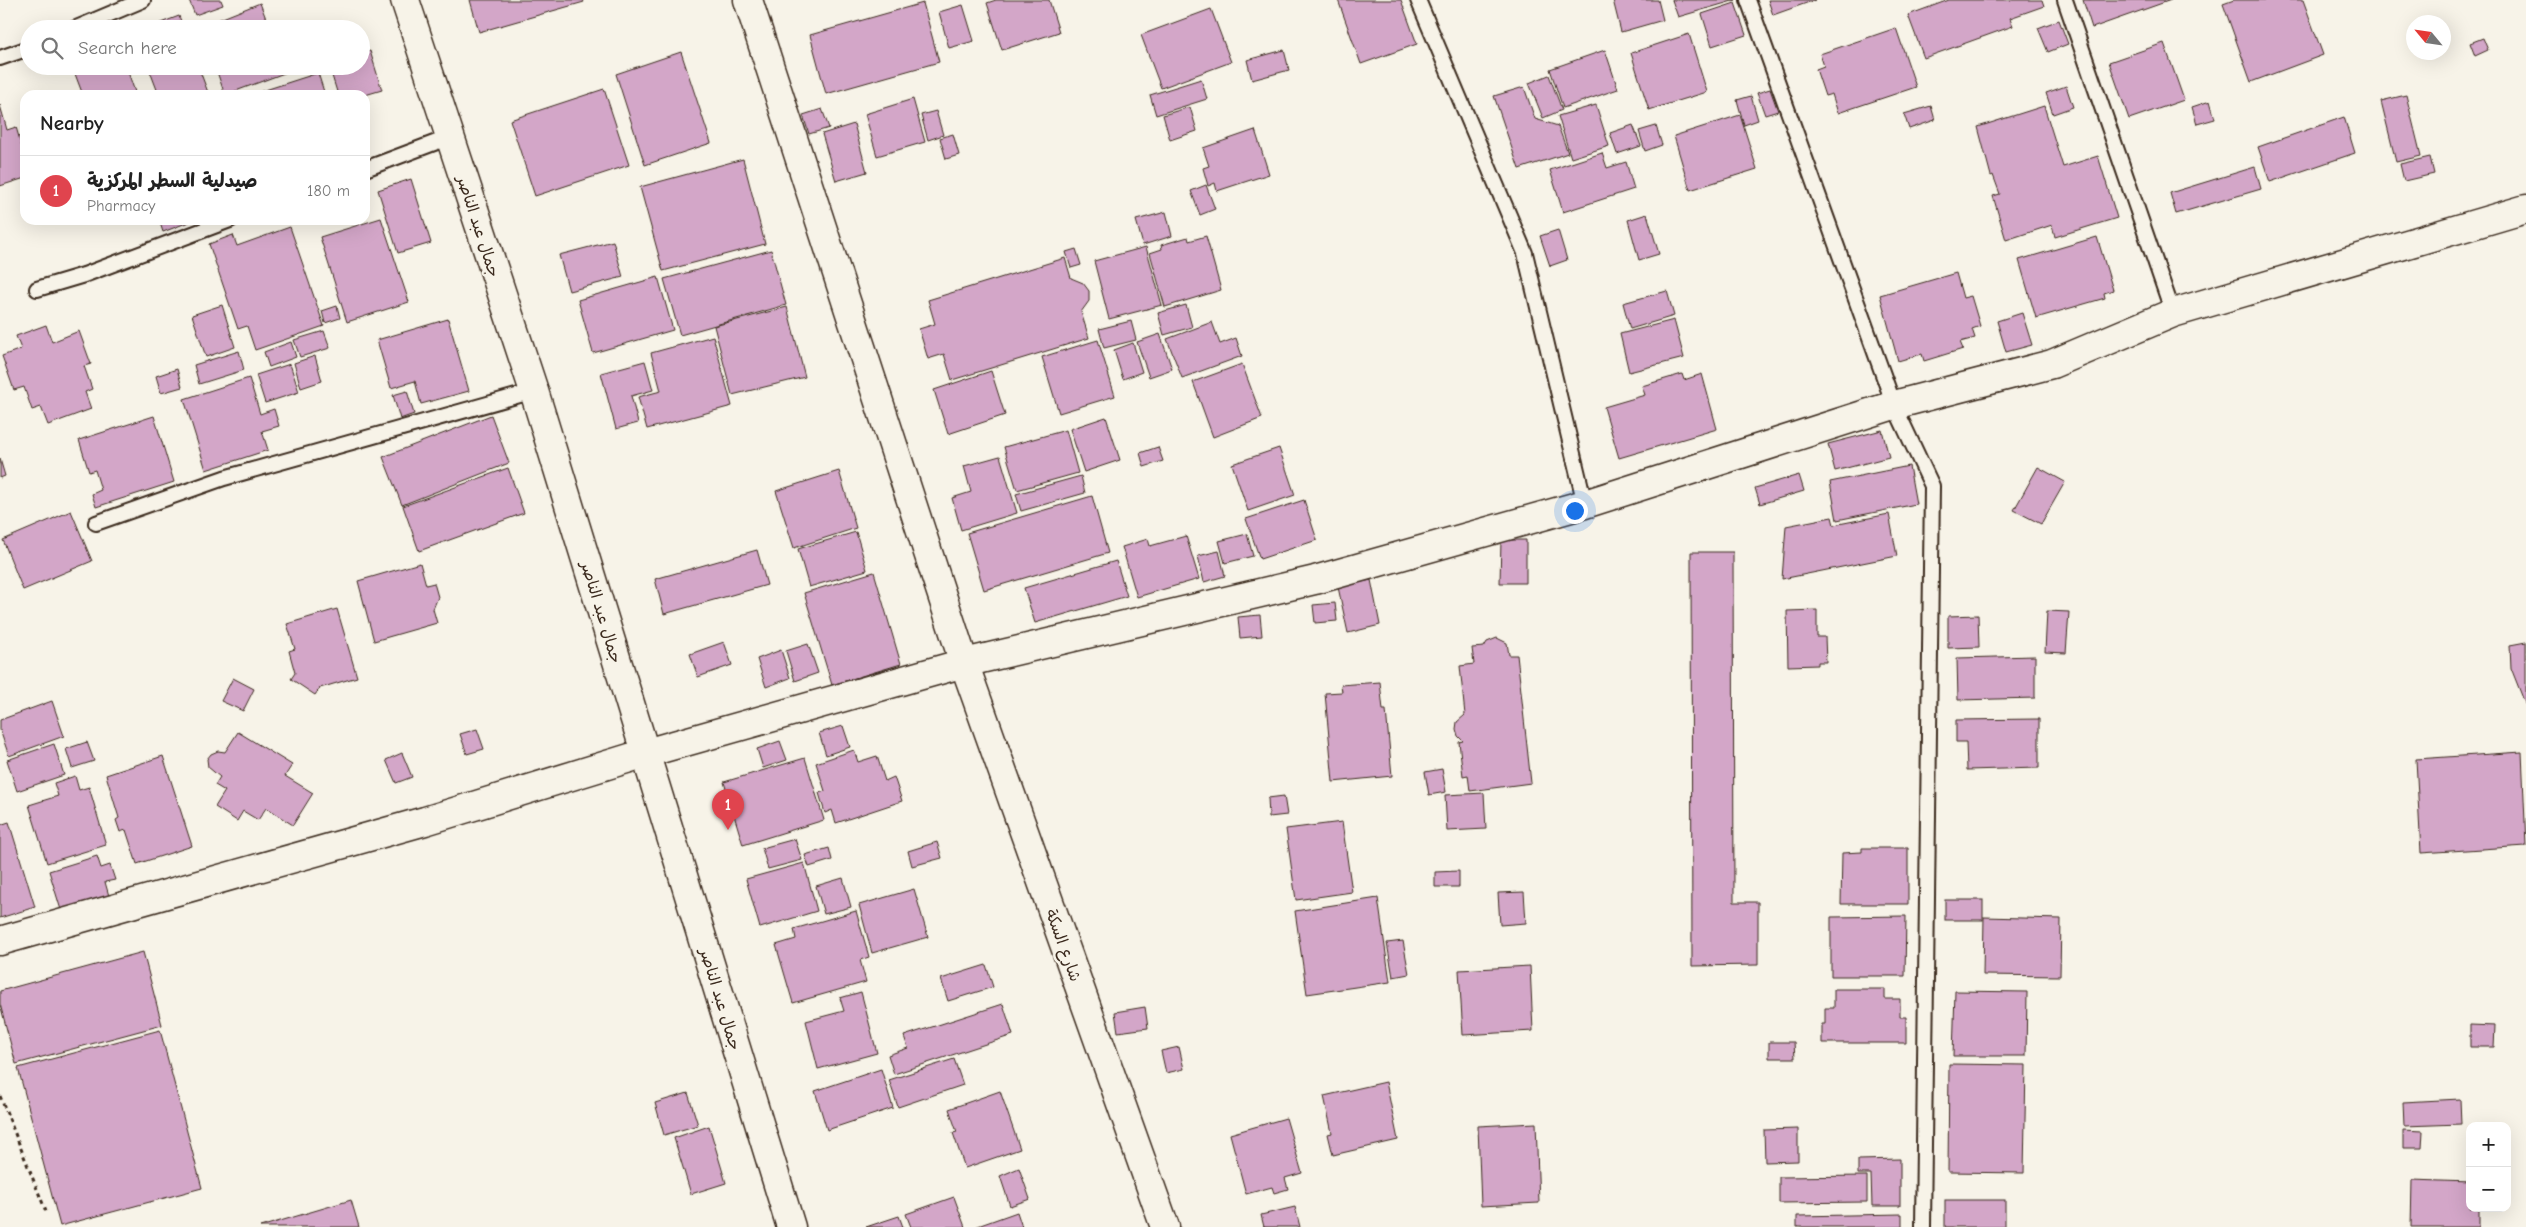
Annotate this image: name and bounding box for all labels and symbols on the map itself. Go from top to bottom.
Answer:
north arrow [2406,15,2451,60]
street label: جمال عبد الناصر [453,171,503,279]
your location [1562,498,1588,524]
street label: جمال عبد الناصر [576,557,625,665]
pin: 1 [712,789,744,830]
street label: شارع السكة [1040,907,1084,985]
street label: جمال عبد الناصر [695,944,744,1052]

